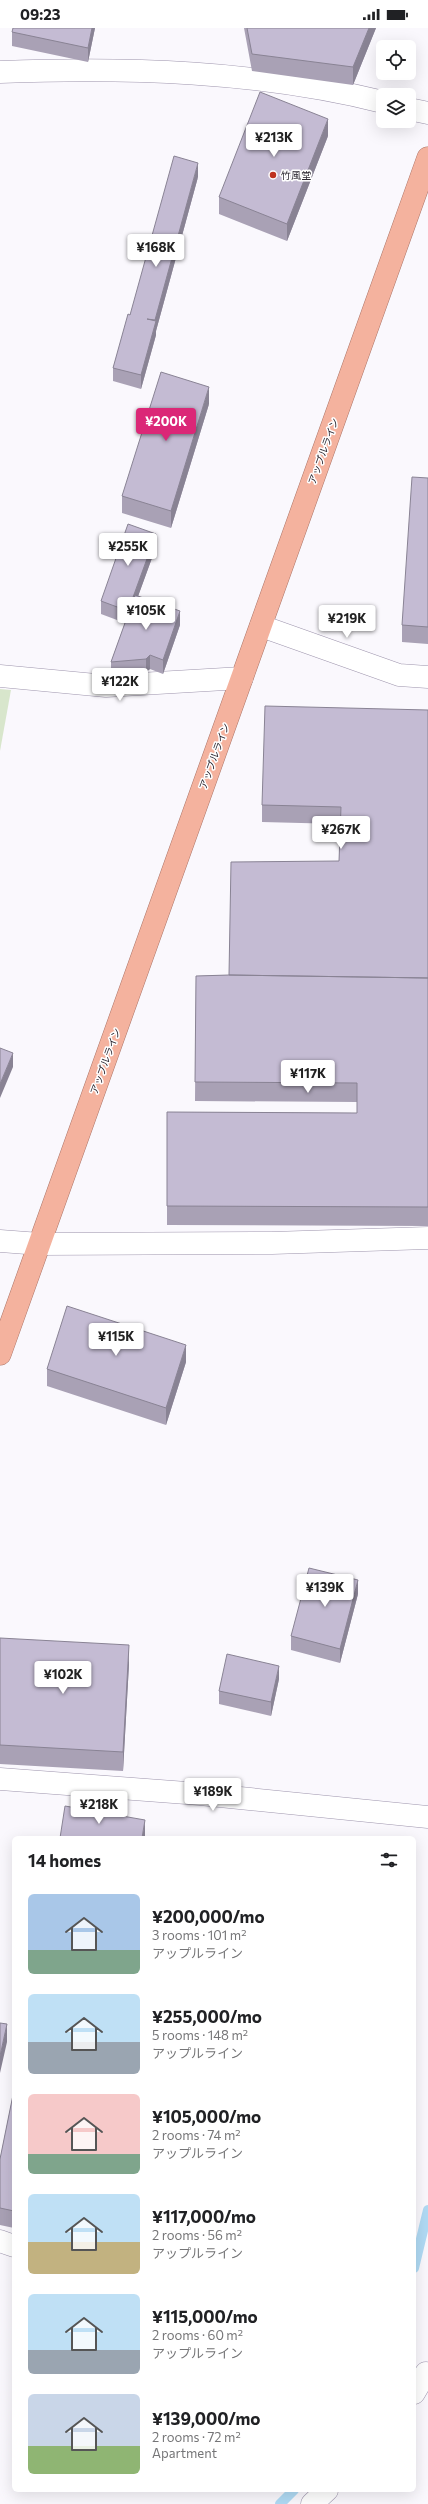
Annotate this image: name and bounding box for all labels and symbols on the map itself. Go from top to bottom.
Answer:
pin: ¥213K [246,124,302,158]
place label: 竹風堂 [281,169,311,181]
marker: 竹風堂 [268,170,278,180]
pin: ¥168K [128,234,184,268]
pin: ¥200K [138,408,194,442]
street label: アップルライン [305,416,341,486]
pin: ¥255K [100,533,156,567]
pin: ¥105K [118,597,174,631]
pin: ¥219K [319,605,375,639]
pin: ¥122K [92,668,148,702]
street label: アップルライン [196,721,232,791]
pin: ¥267K [313,816,369,850]
street label: アップルライン [87,1026,123,1096]
pin: ¥117K [280,1060,336,1094]
pin: ¥115K [88,1323,144,1357]
pin: ¥139K [297,1574,353,1608]
pin: ¥102K [35,1661,91,1695]
pin: ¥189K [185,1778,241,1812]
pin: ¥218K [71,1791,127,1825]

